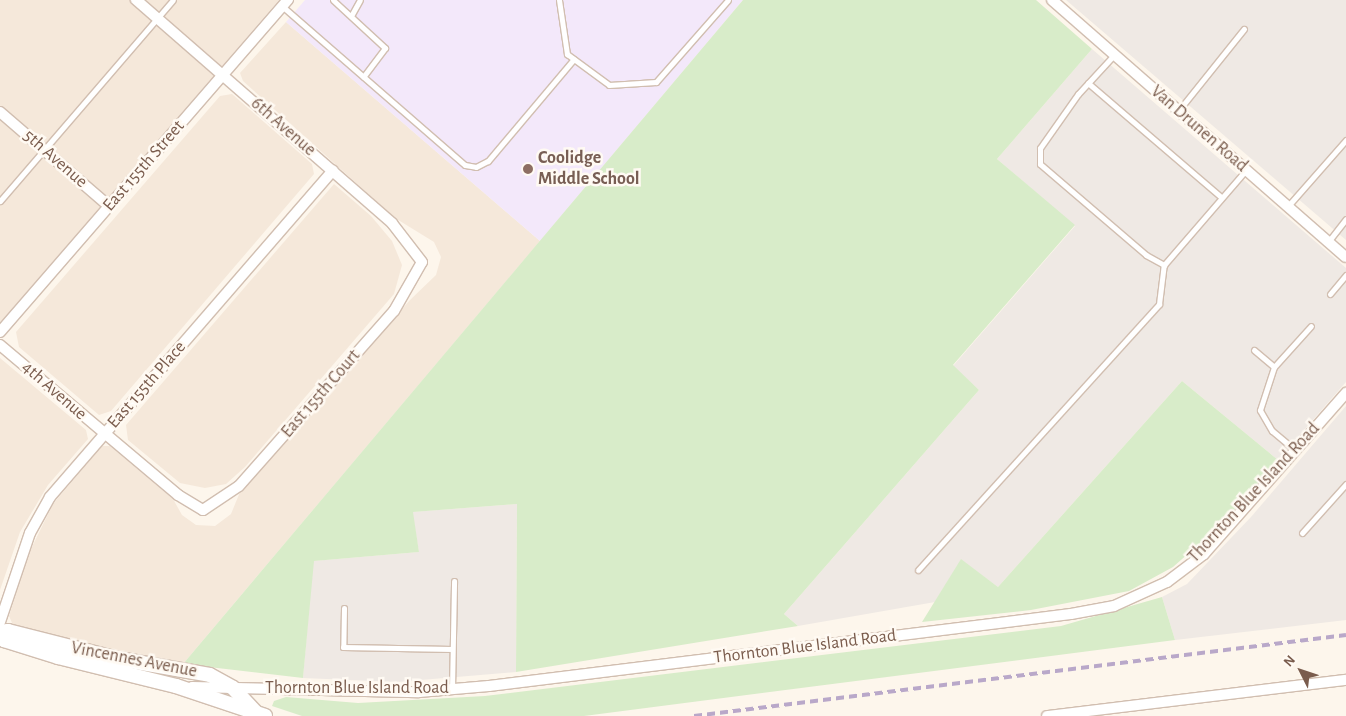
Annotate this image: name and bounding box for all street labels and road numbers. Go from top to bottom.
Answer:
street label: Van Drunen Road [1146,81,1252,177]
street label: 6th Avenue [246,93,320,161]
street label: East 155th Street [99,116,189,216]
street label: 5th Avenue [18,125,92,193]
street label: East 155th Place [103,337,191,433]
street label: East 155th Court [277,346,365,442]
street label: 4th Avenue [17,357,91,425]
street label: Thornton Blue Island Road [1183,418,1325,568]
street label: Thornton Blue Island Road [712,625,898,669]
street label: Vincennes Avenue [69,637,199,683]
street label: Thornton Blue Island Road [265,677,449,699]

